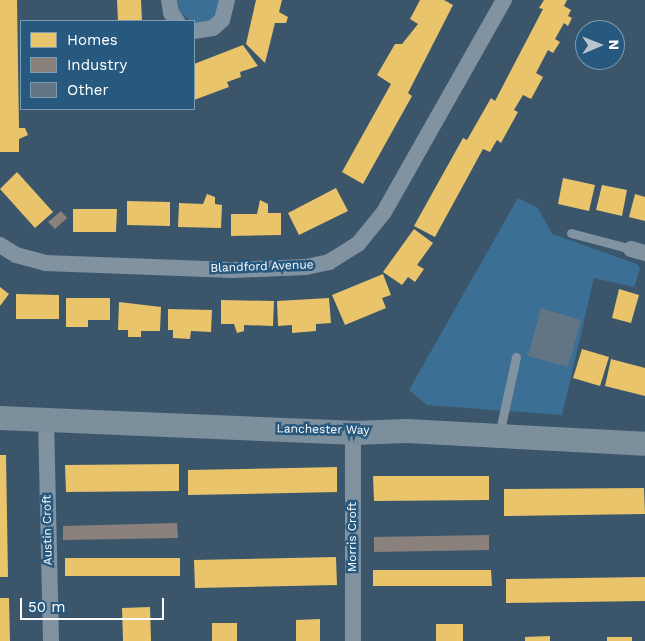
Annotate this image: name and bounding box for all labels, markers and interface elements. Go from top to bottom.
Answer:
legend [20,20,195,110]
north arrow [575,20,625,70]
text: Homes [67,31,118,49]
text: N [606,39,622,50]
text: Industry [67,56,127,74]
text: Other [67,81,109,99]
street label: Blandford Avenue [210,258,314,276]
street label: Lanchester Way [276,422,370,438]
street label: Austin Croft [40,495,56,565]
street label: Morris Croft [346,502,360,572]
scale bar [22,588,166,620]
text: 50 m [28,598,65,616]

